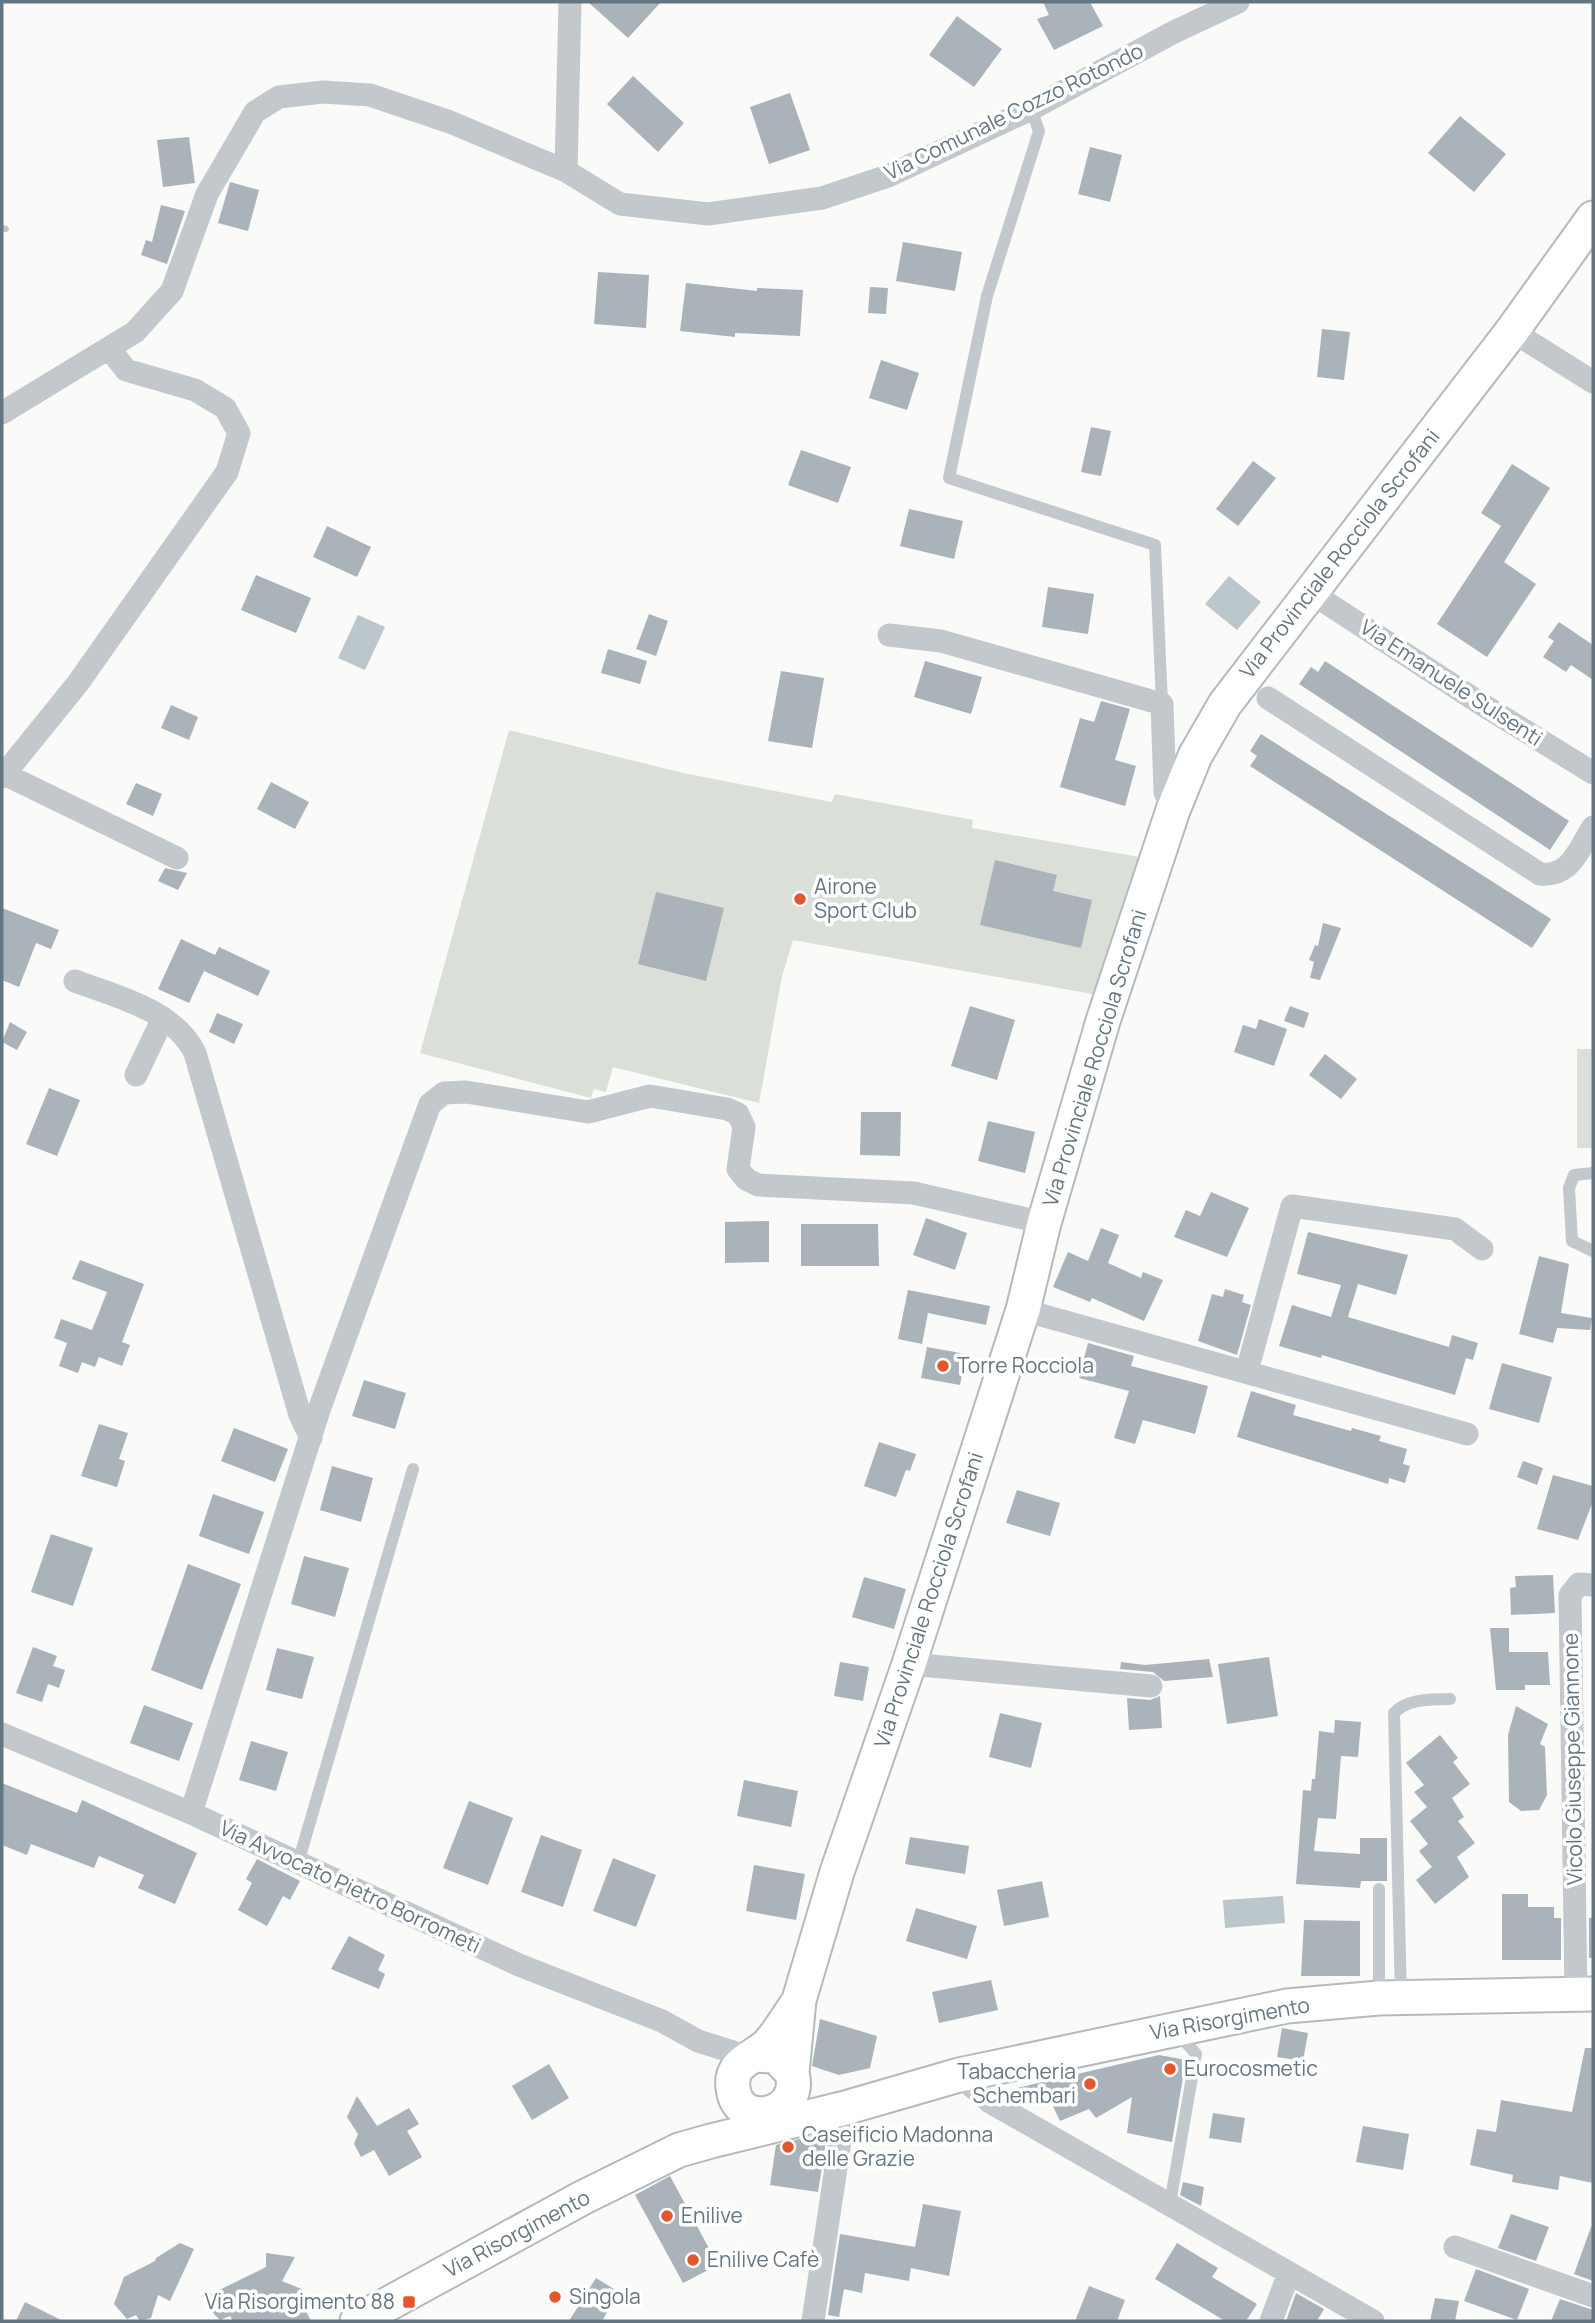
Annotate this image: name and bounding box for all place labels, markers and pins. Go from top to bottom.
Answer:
place label: Airone Sport Club [814,872,917,924]
marker: Airone Sport Club [792,891,808,907]
place label: Torre Rocciola [957,1351,1094,1379]
marker: Torre Rocciola [935,1358,951,1374]
place label: Eurocosmetic [1184,2054,1318,2082]
place label: Tabaccheria Schembari [957,2057,1076,2109]
marker: Eurocosmetic [1162,2061,1178,2077]
marker: Tabaccheria Schembari [1082,2076,1098,2092]
place label: Caseificio Madonna delle Grazie [802,2120,993,2172]
marker: Caseificio Madonna delle Grazie [780,2139,796,2155]
place label: Enilive [681,2201,743,2229]
marker: Enilive [659,2208,675,2224]
place label: Enilive Cafè [707,2245,819,2273]
marker: Enilive Cafè [685,2252,701,2268]
place label: Singola [569,2282,641,2310]
place label: Via Risorgimento 88 [205,2287,395,2315]
marker: Singola [547,2289,563,2305]
marker: Via Risorgimento 88 [401,2294,417,2310]

